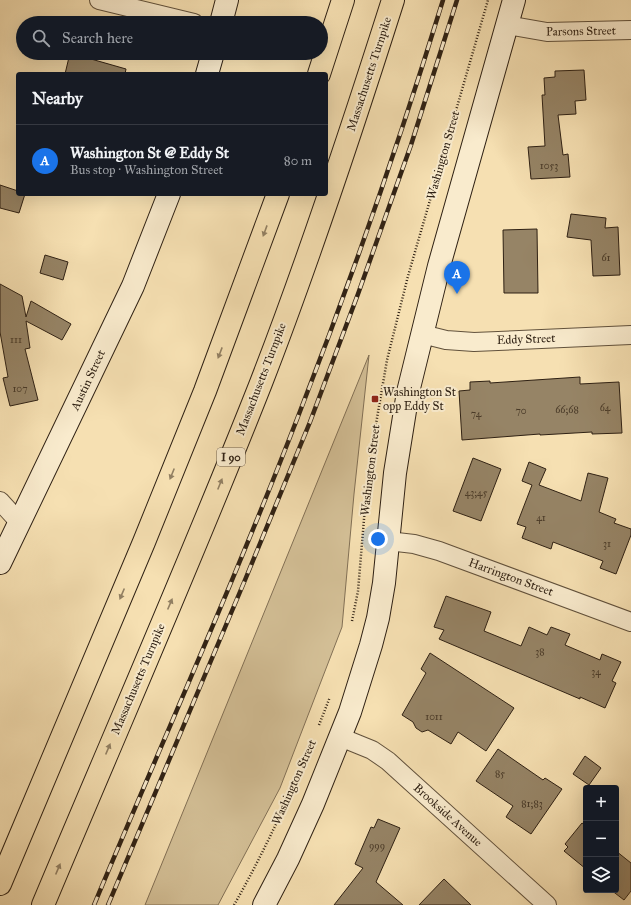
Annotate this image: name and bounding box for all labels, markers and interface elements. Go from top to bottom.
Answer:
street label: Massachusetts Turnpike [344,15,394,133]
search box [16,16,328,60]
street label: Parsons Street [546,23,617,39]
icon: search [30,27,52,49]
text: Search here [62,29,133,47]
text: Nearby [32,88,83,109]
street label: Washington Street [424,108,464,201]
text: Washington St @ Eddy St [70,144,229,162]
text: A [41,153,49,169]
text: 80 m [284,153,312,169]
house number: 1053 [540,160,558,172]
text: Bus stop · Washington Street [70,162,223,178]
one-way arrow [261,225,267,237]
house number: 61 [601,252,611,264]
pin: A [444,261,470,294]
street label: Massachusetts Turnpike [233,321,289,437]
street label: Eddy Street [496,331,556,347]
house number: 111 [10,334,22,346]
street label: Austin Street [67,347,108,413]
one-way arrow [216,347,222,359]
house number: 107 [12,383,28,395]
place label: Washington St opp Eddy St [383,385,457,413]
marker: Washington St opp Eddy St [370,394,380,404]
house number: 64 [600,402,611,414]
house number: 66;68 [555,404,579,416]
house number: 70 [515,405,527,417]
house number: 74 [471,408,482,420]
street label: Washington Street [357,423,384,516]
road number: I 90 [217,448,245,466]
one-way arrow [168,468,174,480]
one-way arrow [217,478,223,489]
house number: 43;45 [465,487,488,499]
house number: 41 [536,512,546,524]
your location [368,529,388,549]
house number: 31 [603,538,611,550]
street label: Harrington Street [466,555,556,600]
one-way arrow [119,588,125,599]
one-way arrow [168,597,174,609]
street label: Massachusetts Turnpike [108,621,168,737]
house number: 38 [535,646,545,658]
house number: 34 [591,666,601,678]
house number: 1011 [425,711,443,723]
street label: Washington Street [269,737,320,827]
one-way arrow [106,743,112,755]
house number: 85 [495,768,505,780]
street label: Brookside Avenue [411,781,485,849]
map controls [583,785,619,893]
button: + [583,785,619,821]
house number: 81;83 [521,798,543,810]
button: − [583,821,619,857]
house number: 999 [369,840,385,852]
button: layers [583,857,619,893]
one-way arrow [55,864,61,875]

